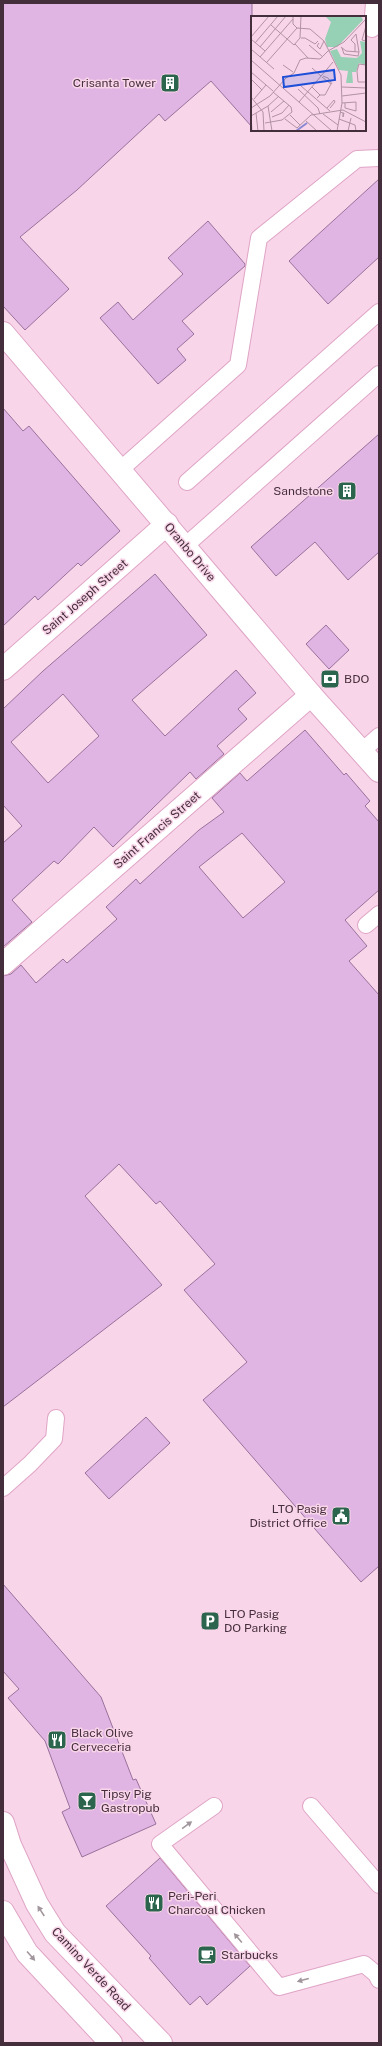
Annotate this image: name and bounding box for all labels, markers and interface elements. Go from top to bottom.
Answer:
inset map [251,16,366,131]
building icon: Crisanta Tower [159,72,181,94]
place label: Crisanta Tower [73,76,156,90]
building icon: Sandstone [336,480,358,502]
place label: Sandstone [273,484,333,498]
street label: Oranbo Drive [161,520,219,584]
street label: Saint Joseph Street [40,556,131,638]
bank icon: BDO [319,668,341,690]
place label: BDO [344,672,369,686]
street label: Saint Francis Street [111,788,204,872]
place label: LTO Pasig District Office [249,1502,327,1530]
public building icon: LTO Pasig District Office [330,1505,352,1527]
place label: LTO Pasig DO Parking [224,1607,287,1635]
parking icon: LTO Pasig DO Parking [199,1610,221,1632]
place label: Black Olive Cerveceria [71,1726,134,1754]
restaurant icon: Black Olive Cerveceria [46,1729,68,1751]
place label: Tipsy Pig Gastropub [101,1787,160,1815]
bar icon: Tipsy Pig Gastropub [76,1790,98,1812]
one-way arrow [182,1821,192,1829]
place label: Peri-Peri Charcoal Chicken [168,1889,266,1917]
restaurant icon: Peri-Peri Charcoal Chicken [143,1892,165,1914]
one-way arrow [37,1905,45,1916]
street label: Camino Verde Road [49,1924,133,2014]
one-way arrow [233,1932,242,1943]
cafe icon: Starbucks [196,1944,218,1966]
place label: Starbucks [221,1948,278,1962]
one-way arrow [26,1952,35,1961]
one-way arrow [296,1977,308,1983]

